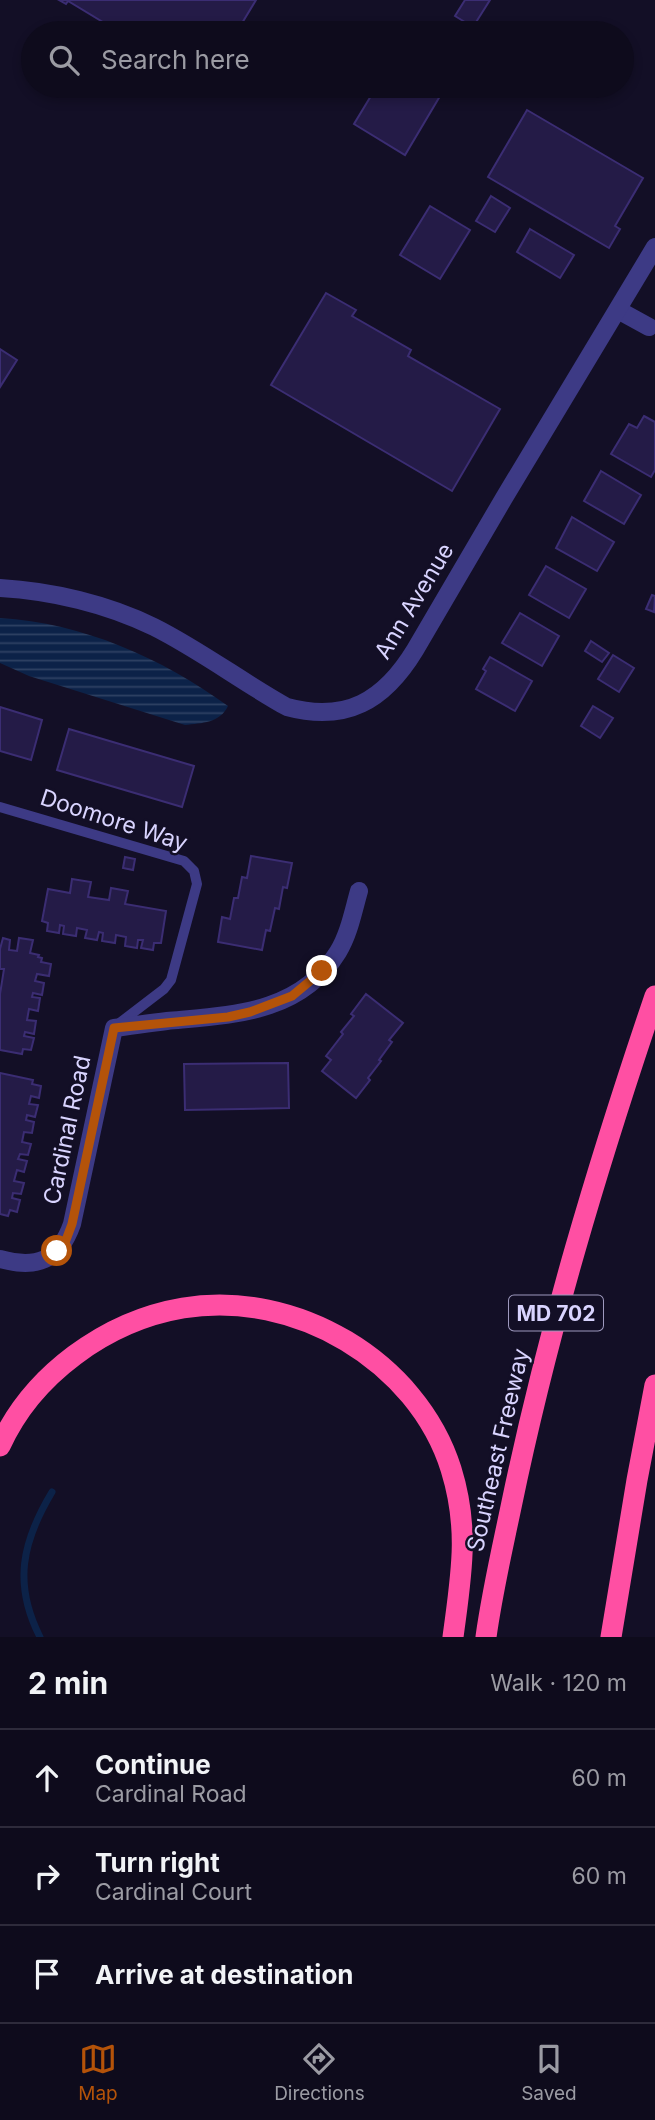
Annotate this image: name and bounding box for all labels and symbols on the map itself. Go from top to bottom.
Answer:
street label: Ann Avenue [368,538,460,664]
street label: Doomore Way [37,783,191,857]
route end [306,955,337,986]
street label: Cardinal Road [38,1053,96,1207]
route start [41,1235,72,1266]
road number: MD 702 [509,1296,603,1330]
street label: Southeast Freeway [461,1346,535,1554]

